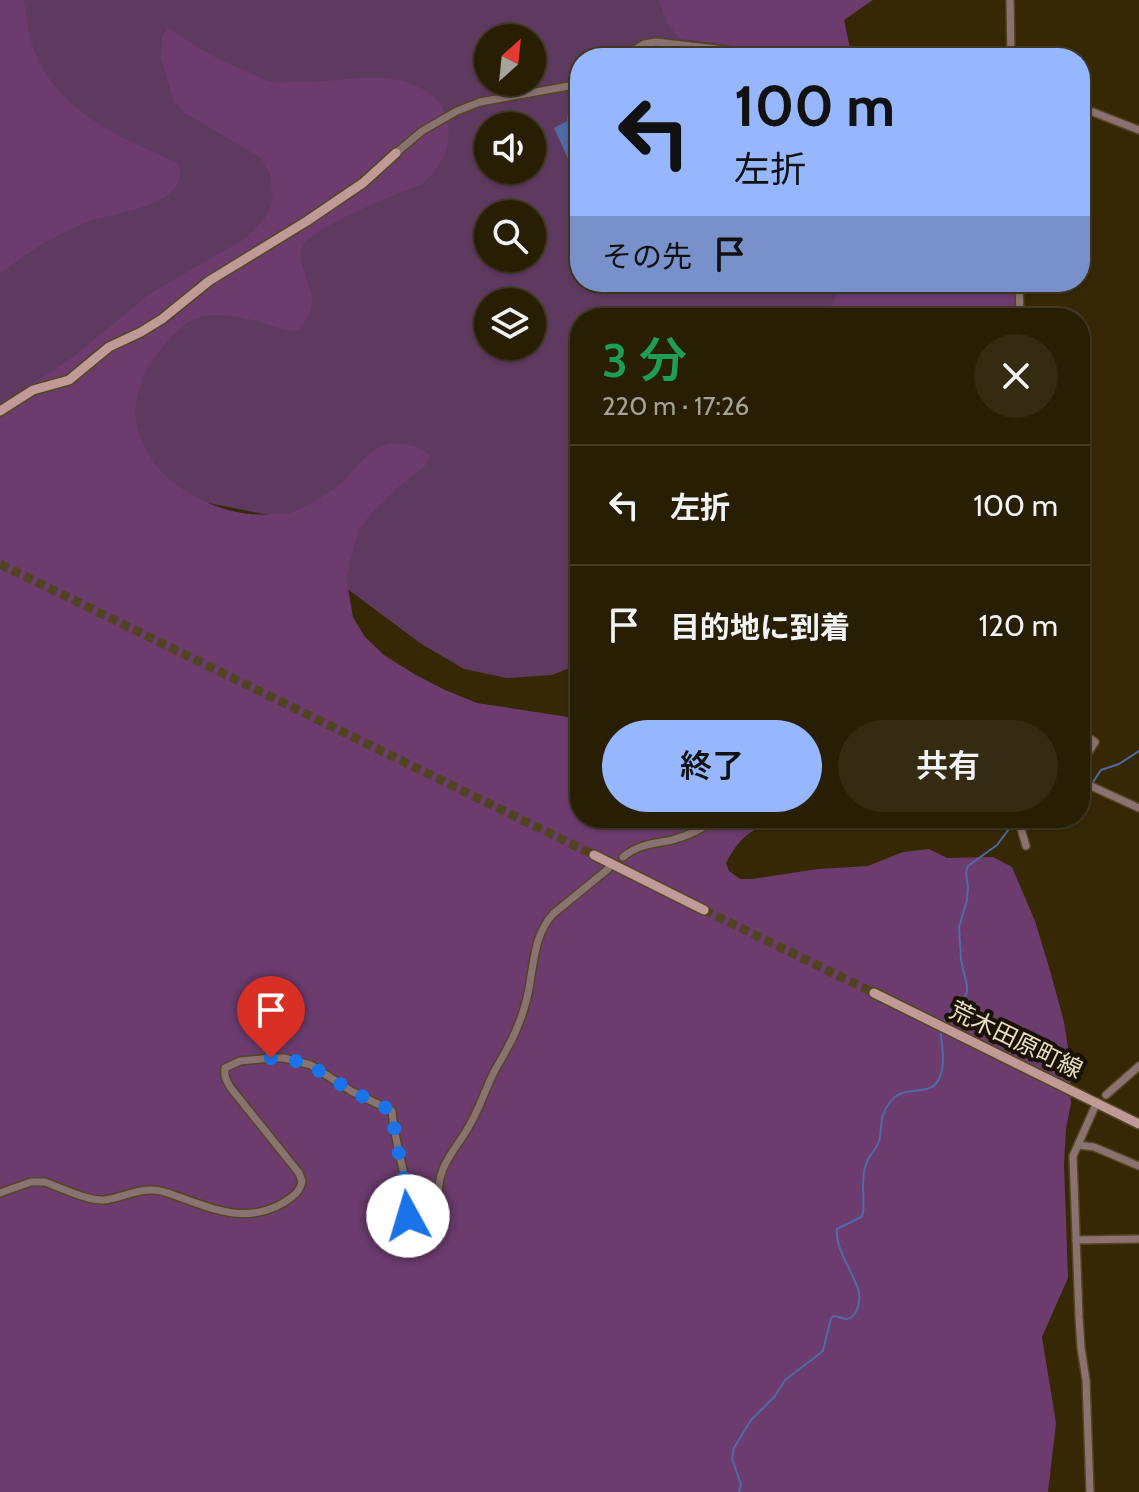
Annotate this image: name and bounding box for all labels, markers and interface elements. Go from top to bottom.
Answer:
north arrow [474,24,546,96]
map controls [474,24,546,360]
text: 100 m [734,72,895,140]
icon: left [602,80,706,184]
button: sound [474,112,546,184]
text: 左折 [734,147,806,191]
button: search [474,200,546,272]
icon: arrive [708,232,752,276]
text: その先 [602,238,692,275]
button: layers [474,288,546,360]
text: 3 分 [602,331,687,389]
button: close [974,334,1058,418]
text: 220 m · 17:26 [602,390,749,422]
icon: left [602,483,646,527]
text: 100 m [973,487,1058,524]
text: 左折 [670,489,730,526]
icon: arrive [602,603,646,647]
text: 120 m [978,607,1058,644]
text: 目的地に到着 [670,609,850,646]
button: 終了 [602,720,822,812]
button: 共有 [838,720,1058,812]
pin [237,976,305,1058]
icon: arrive [249,988,293,1032]
street label: 荒木田原町線 [945,995,1087,1084]
position arrow [366,1174,450,1258]

